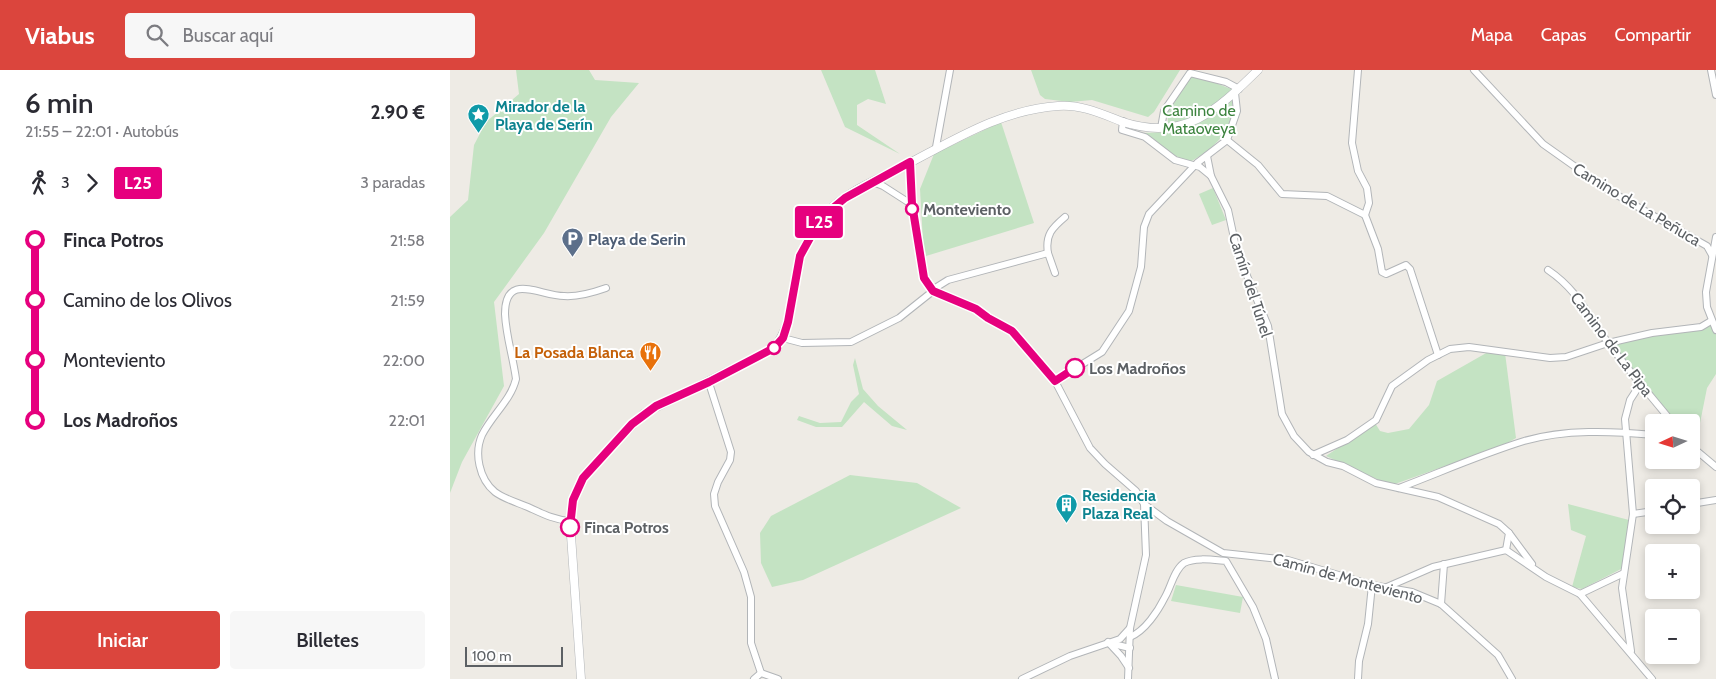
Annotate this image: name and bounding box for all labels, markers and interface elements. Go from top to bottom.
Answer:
search box [125,13,475,58]
text: Viabus [25,21,95,50]
icon: search [143,21,171,49]
text: Buscar aquí [183,24,273,47]
text: Mapa [1471,24,1513,46]
text: Capas [1541,24,1587,46]
text: Compartir [1615,24,1691,46]
text: 6 min [25,86,93,120]
place label: Mirador de la Playa de Serín [495,97,593,134]
text: 2.90 € [370,101,425,124]
park label: Camino de Mataoveya [1162,101,1236,138]
place icon: Mirador de la Playa de Serín [467,103,491,134]
text: 21:55 – 22:01 · Autobús [25,122,179,141]
street label: Camino de La Peñuca [1569,159,1704,250]
icon: walk [25,169,53,197]
icon: forward [78,169,106,197]
text: L25 [124,172,152,194]
text: 3 [61,173,70,192]
text: 3 paradas [360,173,425,192]
place label: Monteviento [923,200,1011,219]
marker: Monteviento [905,202,919,216]
line badge: L25 [790,206,848,238]
text: L25 [805,211,833,233]
parking icon: Playa de Serin [560,227,584,258]
text: Finca Potros [63,229,164,252]
place label: Playa de Serin [588,230,686,249]
text: 21:58 [390,231,425,250]
street label: Camín del Túnel [1225,231,1276,340]
text: Camino de los Olivos [63,289,232,312]
street label: Camino de La Pipa [1566,289,1657,400]
text: 21:59 [390,291,425,310]
restaurant icon: La Posada Blanca [638,340,662,371]
unlabelled marker [767,341,781,355]
place label: La Posada Blanca [514,343,634,362]
text: Monteviento [63,349,165,372]
text: 22:00 [383,351,425,370]
marker: Los Madroños [1065,358,1085,378]
place label: Los Madroños [1089,359,1186,378]
text: Los Madroños [63,409,178,432]
text: 22:01 [389,411,425,430]
north arrow [1645,414,1700,469]
map controls [1645,414,1700,664]
button: locate [1645,479,1700,534]
place label: Residencia Plaza Real [1082,486,1156,523]
building icon: Residencia Plaza Real [1054,492,1078,523]
marker: Finca Potros [560,517,580,537]
place label: Finca Potros [584,518,669,537]
button: + [1645,544,1700,599]
street label: Camín de Monteviento [1271,549,1425,608]
button: − [1645,609,1700,664]
button: Iniciar [25,611,220,669]
button: Billetes [230,611,425,669]
scale bar [465,644,562,667]
text: 100 m [472,647,512,665]

